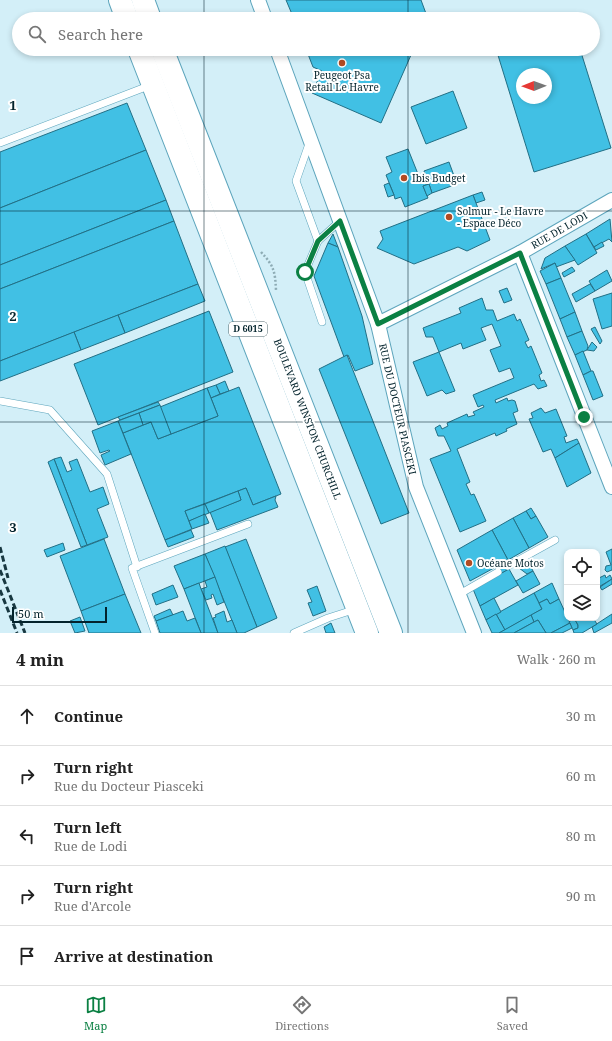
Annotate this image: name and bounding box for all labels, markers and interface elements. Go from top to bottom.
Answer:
search box [12,12,600,56]
icon: search [26,23,48,45]
text: Search here [58,24,143,44]
marker: Peugeot Psa Retail Le Havre [337,58,347,68]
place label: Peugeot Psa Retail Le Havre [305,68,379,94]
north arrow [516,68,552,104]
text: 1 [9,96,17,114]
place label: Ibis Budget [412,171,466,185]
marker: Ibis Budget [399,173,409,183]
place label: Solmur - Le Havre - Espace Déco [457,204,544,230]
street label: RUE DE LODI [528,208,590,252]
marker: Solmur - Le Havre - Espace Déco [444,212,454,222]
route start [296,263,314,281]
text: 2 [9,307,17,325]
road number: D 6015 [229,322,267,336]
street label: BOULEVARD WINSTON CHURCHILL [271,337,345,501]
street label: RUE DU DOCTEUR PIASCEKI [376,342,420,476]
route end [575,408,593,426]
text: 3 [9,518,17,536]
map controls [564,549,600,621]
button: locate [564,549,600,585]
place label: Océane Motos [477,556,544,570]
marker: Océane Motos [464,558,474,568]
button: layers [564,585,600,621]
scale bar [12,605,107,624]
text: 50 m [18,606,44,621]
text: 4 min [16,648,64,671]
text: Walk · 260 m [517,650,596,668]
icon: ahead [16,705,38,727]
text: Continue [54,706,123,726]
text: 30 m [566,707,596,725]
text: Turn right [54,757,133,777]
icon: right [16,765,38,787]
text: 60 m [566,767,596,785]
text: Rue du Docteur Piasceki [54,777,204,795]
text: Turn left [54,817,122,837]
icon: left [16,825,38,847]
text: 80 m [566,827,596,845]
text: Rue de Lodi [54,837,127,855]
text: Turn right [54,877,133,897]
icon: right [16,885,38,907]
text: 90 m [566,887,596,905]
text: Rue d'Arcole [54,897,131,915]
icon: arrive [16,945,38,967]
text: Arrive at destination [54,946,213,966]
tab: Map [84,994,107,1033]
tab: Directions [275,994,329,1033]
tab: Saved [497,994,528,1033]

